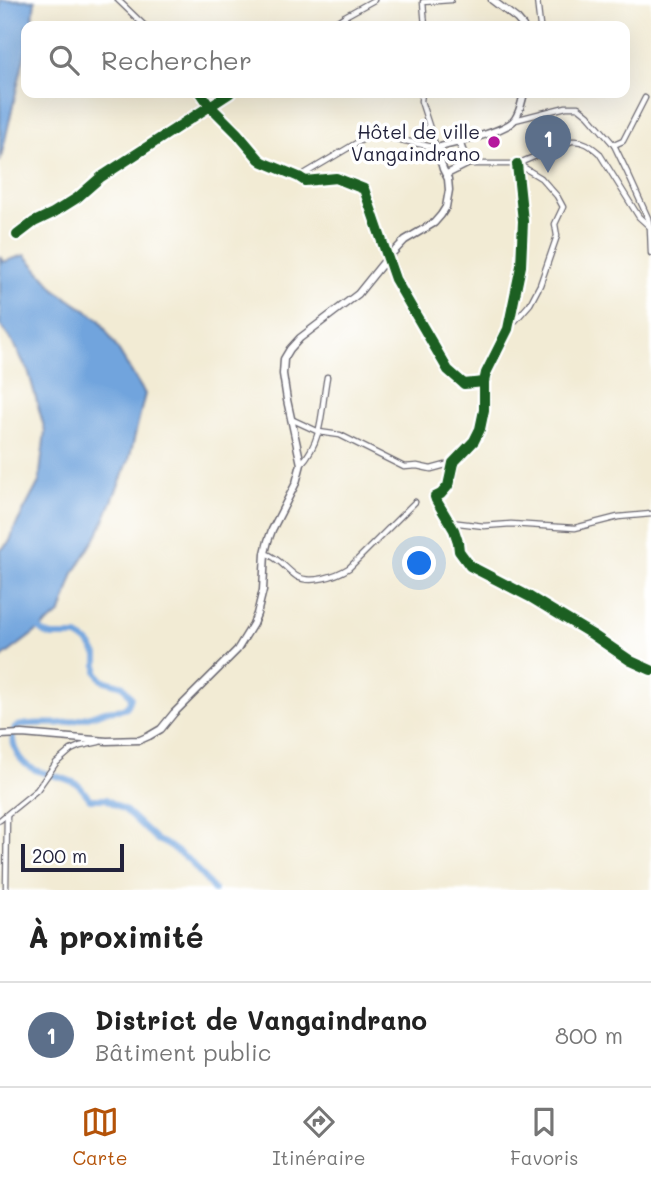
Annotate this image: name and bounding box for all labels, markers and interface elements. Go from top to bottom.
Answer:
search box [21,21,630,98]
icon: search [45,41,83,79]
text: Rechercher [101,43,252,77]
pin: 1 [525,115,571,173]
place label: Hôtel de ville Vangaindrano [351,119,480,166]
marker: Hôtel de ville Vangaindrano [486,134,502,150]
your location [402,546,436,580]
scale bar [21,841,124,873]
text: 200 m [32,843,87,868]
text: À proximité [28,916,204,956]
text: District de Vangaindrano [95,1003,427,1037]
text: 1 [46,1020,56,1050]
text: 800 m [555,1020,623,1050]
text: Bâtiment public [95,1037,271,1067]
tab: Carte [72,1103,127,1170]
tab: Itinéraire [272,1103,365,1170]
tab: Favoris [510,1103,579,1170]

